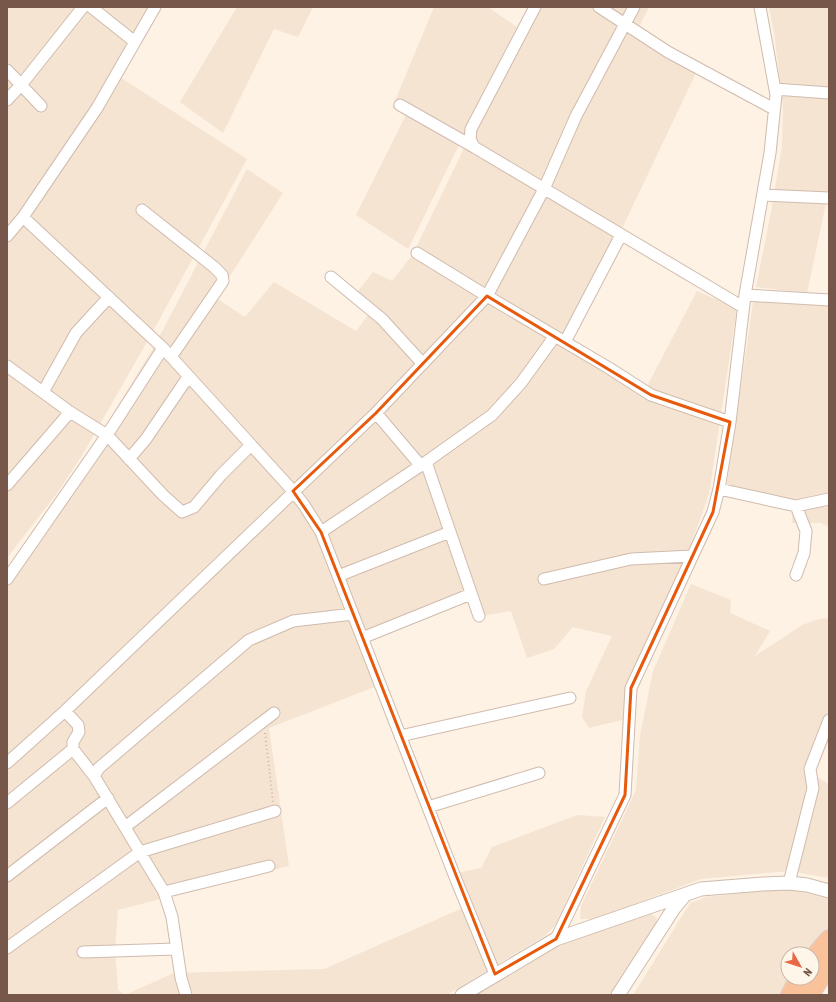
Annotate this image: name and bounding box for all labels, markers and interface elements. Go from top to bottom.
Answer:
north arrow [780,946,820,986]
text: N [801,966,814,979]

